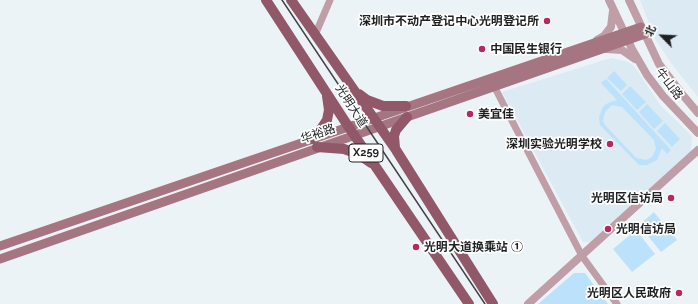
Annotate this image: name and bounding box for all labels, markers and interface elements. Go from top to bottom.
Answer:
place label: 深圳市不动产登记中心光明登记所 [359,14,539,28]
marker: 深圳市不动产登记中心光明登记所 [542,16,552,26]
north arrow [642,16,682,56]
text: 北 [642,23,659,39]
place label: 中国民生银行 [490,42,562,56]
marker: 中国民生银行 [477,44,487,54]
street label: 牛山路 [652,65,686,103]
street label: 光明大道 [332,82,370,130]
place label: 美宜佳 [478,107,514,121]
marker: 美宜佳 [465,109,475,119]
street label: 华裕路 [299,121,337,147]
place label: 深圳实验光明学校 [506,137,602,151]
marker: 深圳实验光明学校 [605,139,615,149]
road number: X259 [349,144,383,162]
place label: 光明区信访局 [591,191,663,205]
marker: 光明区信访局 [666,193,676,203]
place label: 光明信访局 [616,222,676,236]
marker: 光明信访局 [603,224,613,234]
place label: 光明大道换乘站 ① [424,240,523,254]
marker: 光明大道换乘站 ① [411,242,421,252]
place label: 光明区人民政府 [587,286,671,300]
marker: 光明区人民政府 [674,288,684,298]

